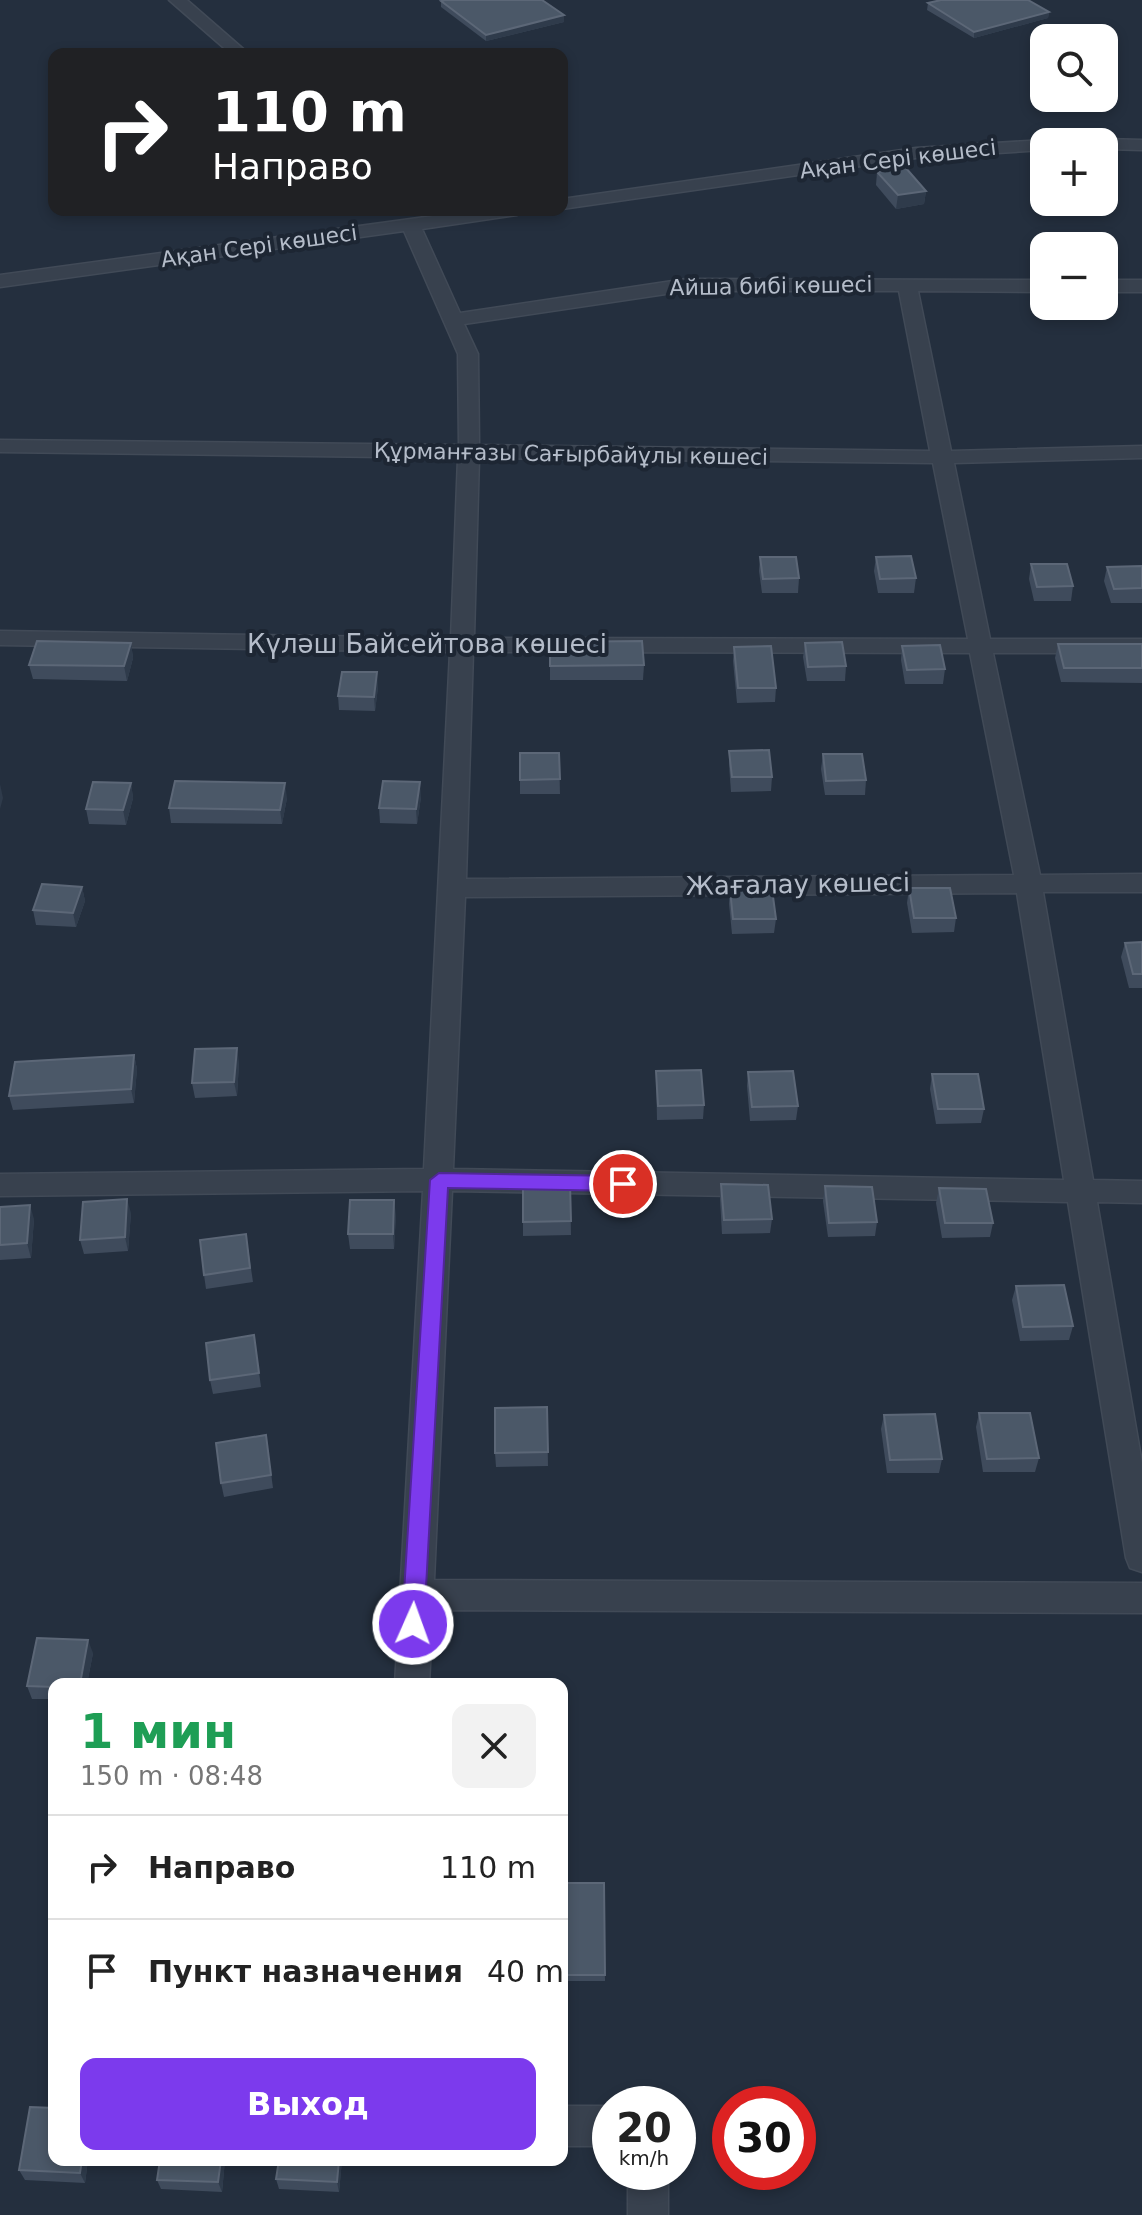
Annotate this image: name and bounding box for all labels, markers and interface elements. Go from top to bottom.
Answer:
map controls [1030,24,1118,320]
button: search [1030,24,1118,112]
text: 110 m [212,79,407,144]
icon: right [80,80,184,184]
button: + [1030,128,1118,216]
street label: Ақан Сері көшесі [798,135,998,183]
text: Направо [212,146,373,187]
street label: Ақан Сері көшесі [159,220,359,272]
button: − [1030,232,1118,320]
street label: Айша бибі көшесі [669,272,873,300]
street label: Құрманғазы Сағырбайұлы көшесі [374,438,768,470]
street label: Күләш Байсейтова көшесі [247,629,607,659]
street label: Жағалау көшесі [686,867,910,901]
pin [589,1150,657,1218]
icon: arrive [601,1162,645,1206]
position arrow [371,1582,455,1666]
text: 1 мин [80,1703,236,1759]
button: close [452,1704,536,1788]
text: 150 m · 08:48 [80,1761,263,1791]
icon: right [80,1845,124,1889]
text: Направо [148,1850,295,1885]
text: 110 m [440,1850,536,1885]
icon: arrive [80,1949,124,1993]
text: Пункт назначения [148,1954,463,1989]
text: 40 m [487,1954,564,1989]
button: Выход [80,2058,536,2150]
speed limit sign: 30 [712,2086,816,2190]
text: 20 [616,2105,672,2151]
text: km/h [619,2146,669,2170]

